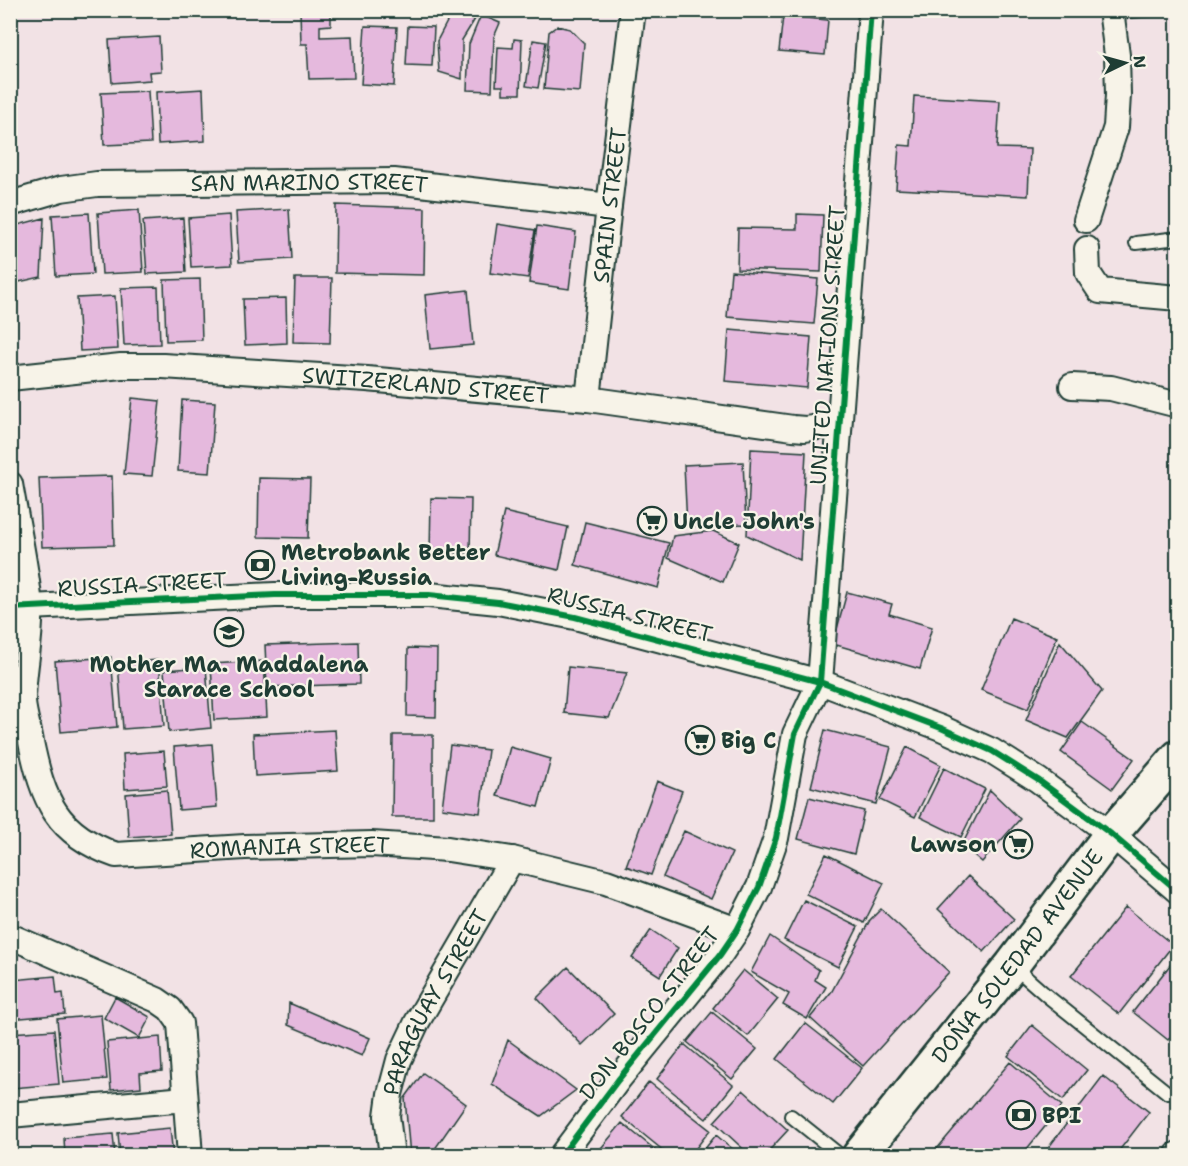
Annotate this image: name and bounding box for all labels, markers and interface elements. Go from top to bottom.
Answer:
north arrow [1095,33,1155,93]
text: N [1128,55,1150,69]
street label: SPAIN STREET [587,126,634,284]
street label: SAN MARINO STREET [191,166,430,200]
street label: UNITED NATIONS STREET [803,204,852,486]
street label: SWITZERLAND STREET [301,361,551,410]
supermarket icon: Uncle John's [636,505,668,537]
place label: Uncle John's [673,507,815,536]
place label: Metrobank Better Living-Russia [281,538,491,592]
bank icon: Metrobank Better Living-Russia [244,549,276,581]
street label: RUSSIA STREET [57,566,228,603]
street label: RUSSIA STREET [544,580,716,649]
school or university icon: Mother Ma. Maddalena Starace School [213,616,245,648]
place label: Mother Ma. Maddalena Starace School [89,650,369,704]
supermarket icon: Big C [684,724,716,756]
place label: Big C [721,726,777,755]
supermarket icon: Lawson [1002,828,1034,860]
street label: ROMANIA STREET [189,830,391,865]
place label: Lawson [910,830,997,859]
street label: DOÑA SOLEDAD AVENUE [925,843,1110,1069]
street label: PARAGUAY STREET [376,904,495,1099]
street label: DON BOSCO STREET [573,920,726,1106]
bank icon: BPI [1005,1099,1037,1131]
place label: BPI [1042,1101,1081,1130]

